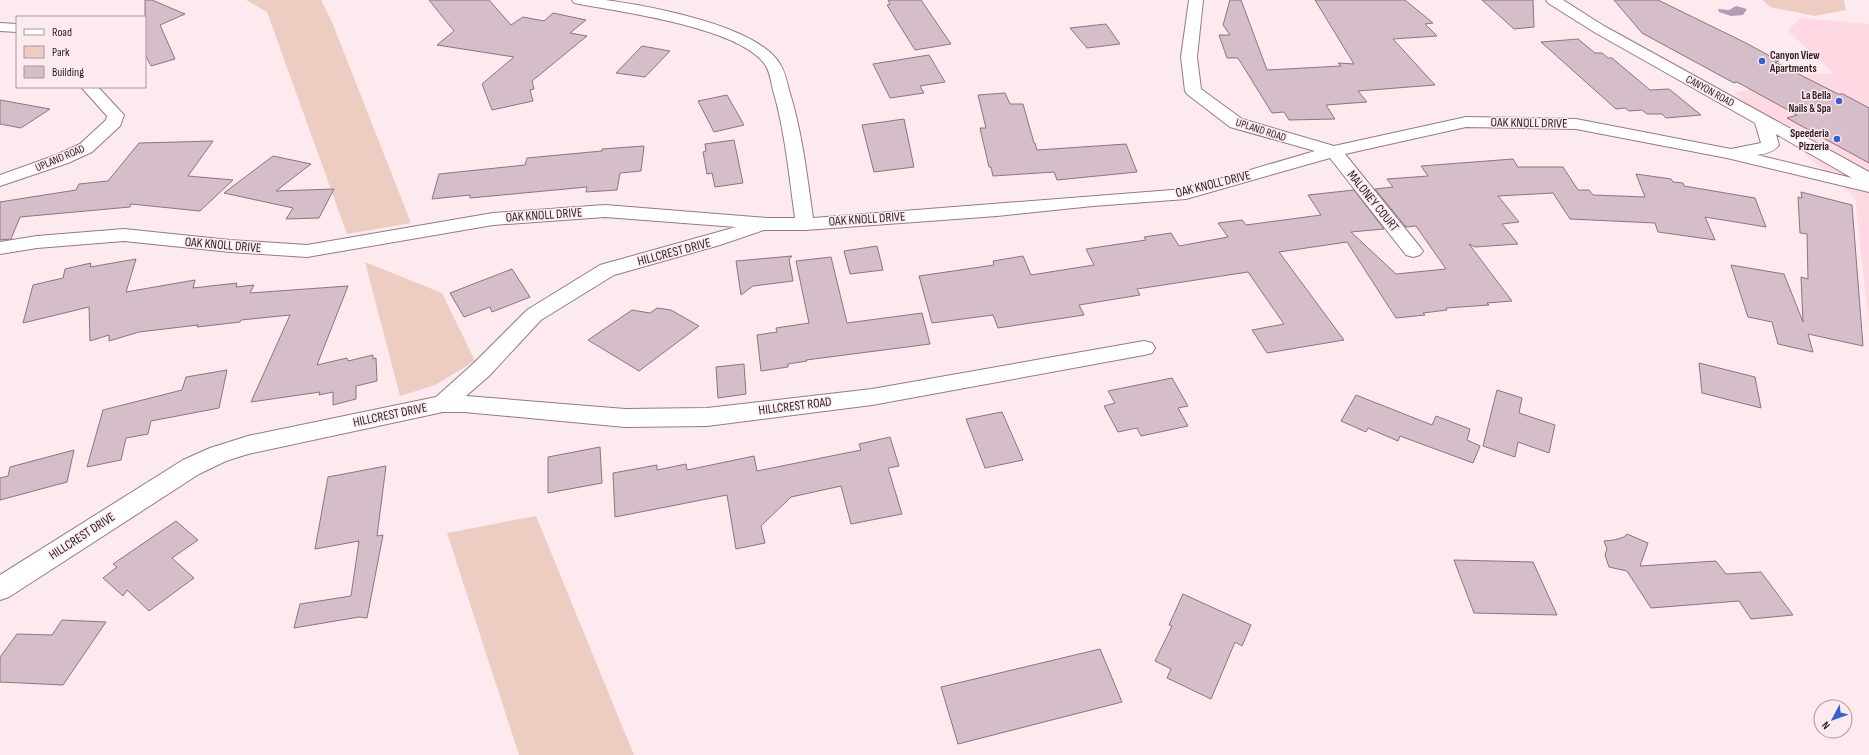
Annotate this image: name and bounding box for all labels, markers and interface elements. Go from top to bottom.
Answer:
legend [16,16,146,88]
text: Road [52,25,72,40]
text: Park [52,45,70,60]
place label: Canyon View Apartments [1769,49,1820,75]
marker: Canyon View Apartments [1757,56,1767,66]
text: Building [52,65,84,80]
street label: CANYON ROAD [1684,72,1736,110]
place label: La Bella Nails & Spa [1788,89,1831,115]
marker: La Bella Nails & Spa [1834,96,1844,106]
street label: OAK KNOLL DRIVE [1491,114,1567,132]
street label: UPLAND ROAD [1234,116,1288,144]
place label: Speederia Pizzeria [1790,127,1829,153]
marker: Speederia Pizzeria [1832,134,1842,144]
street label: UPLAND ROAD [33,142,87,174]
street label: OAK KNOLL DRIVE [1174,167,1252,201]
street label: MALONEY COURT [1344,167,1402,235]
street label: OAK KNOLL DRIVE [505,204,583,226]
street label: OAK KNOLL DRIVE [828,208,906,230]
street label: OAK KNOLL DRIVE [184,234,262,256]
street label: HILLCREST DRIVE [636,235,712,269]
street label: HILLCREST ROAD [758,394,832,418]
street label: HILLCREST DRIVE [351,399,429,431]
street label: HILLCREST DRIVE [46,509,118,563]
north arrow [1813,699,1853,739]
text: N [1819,719,1833,732]

